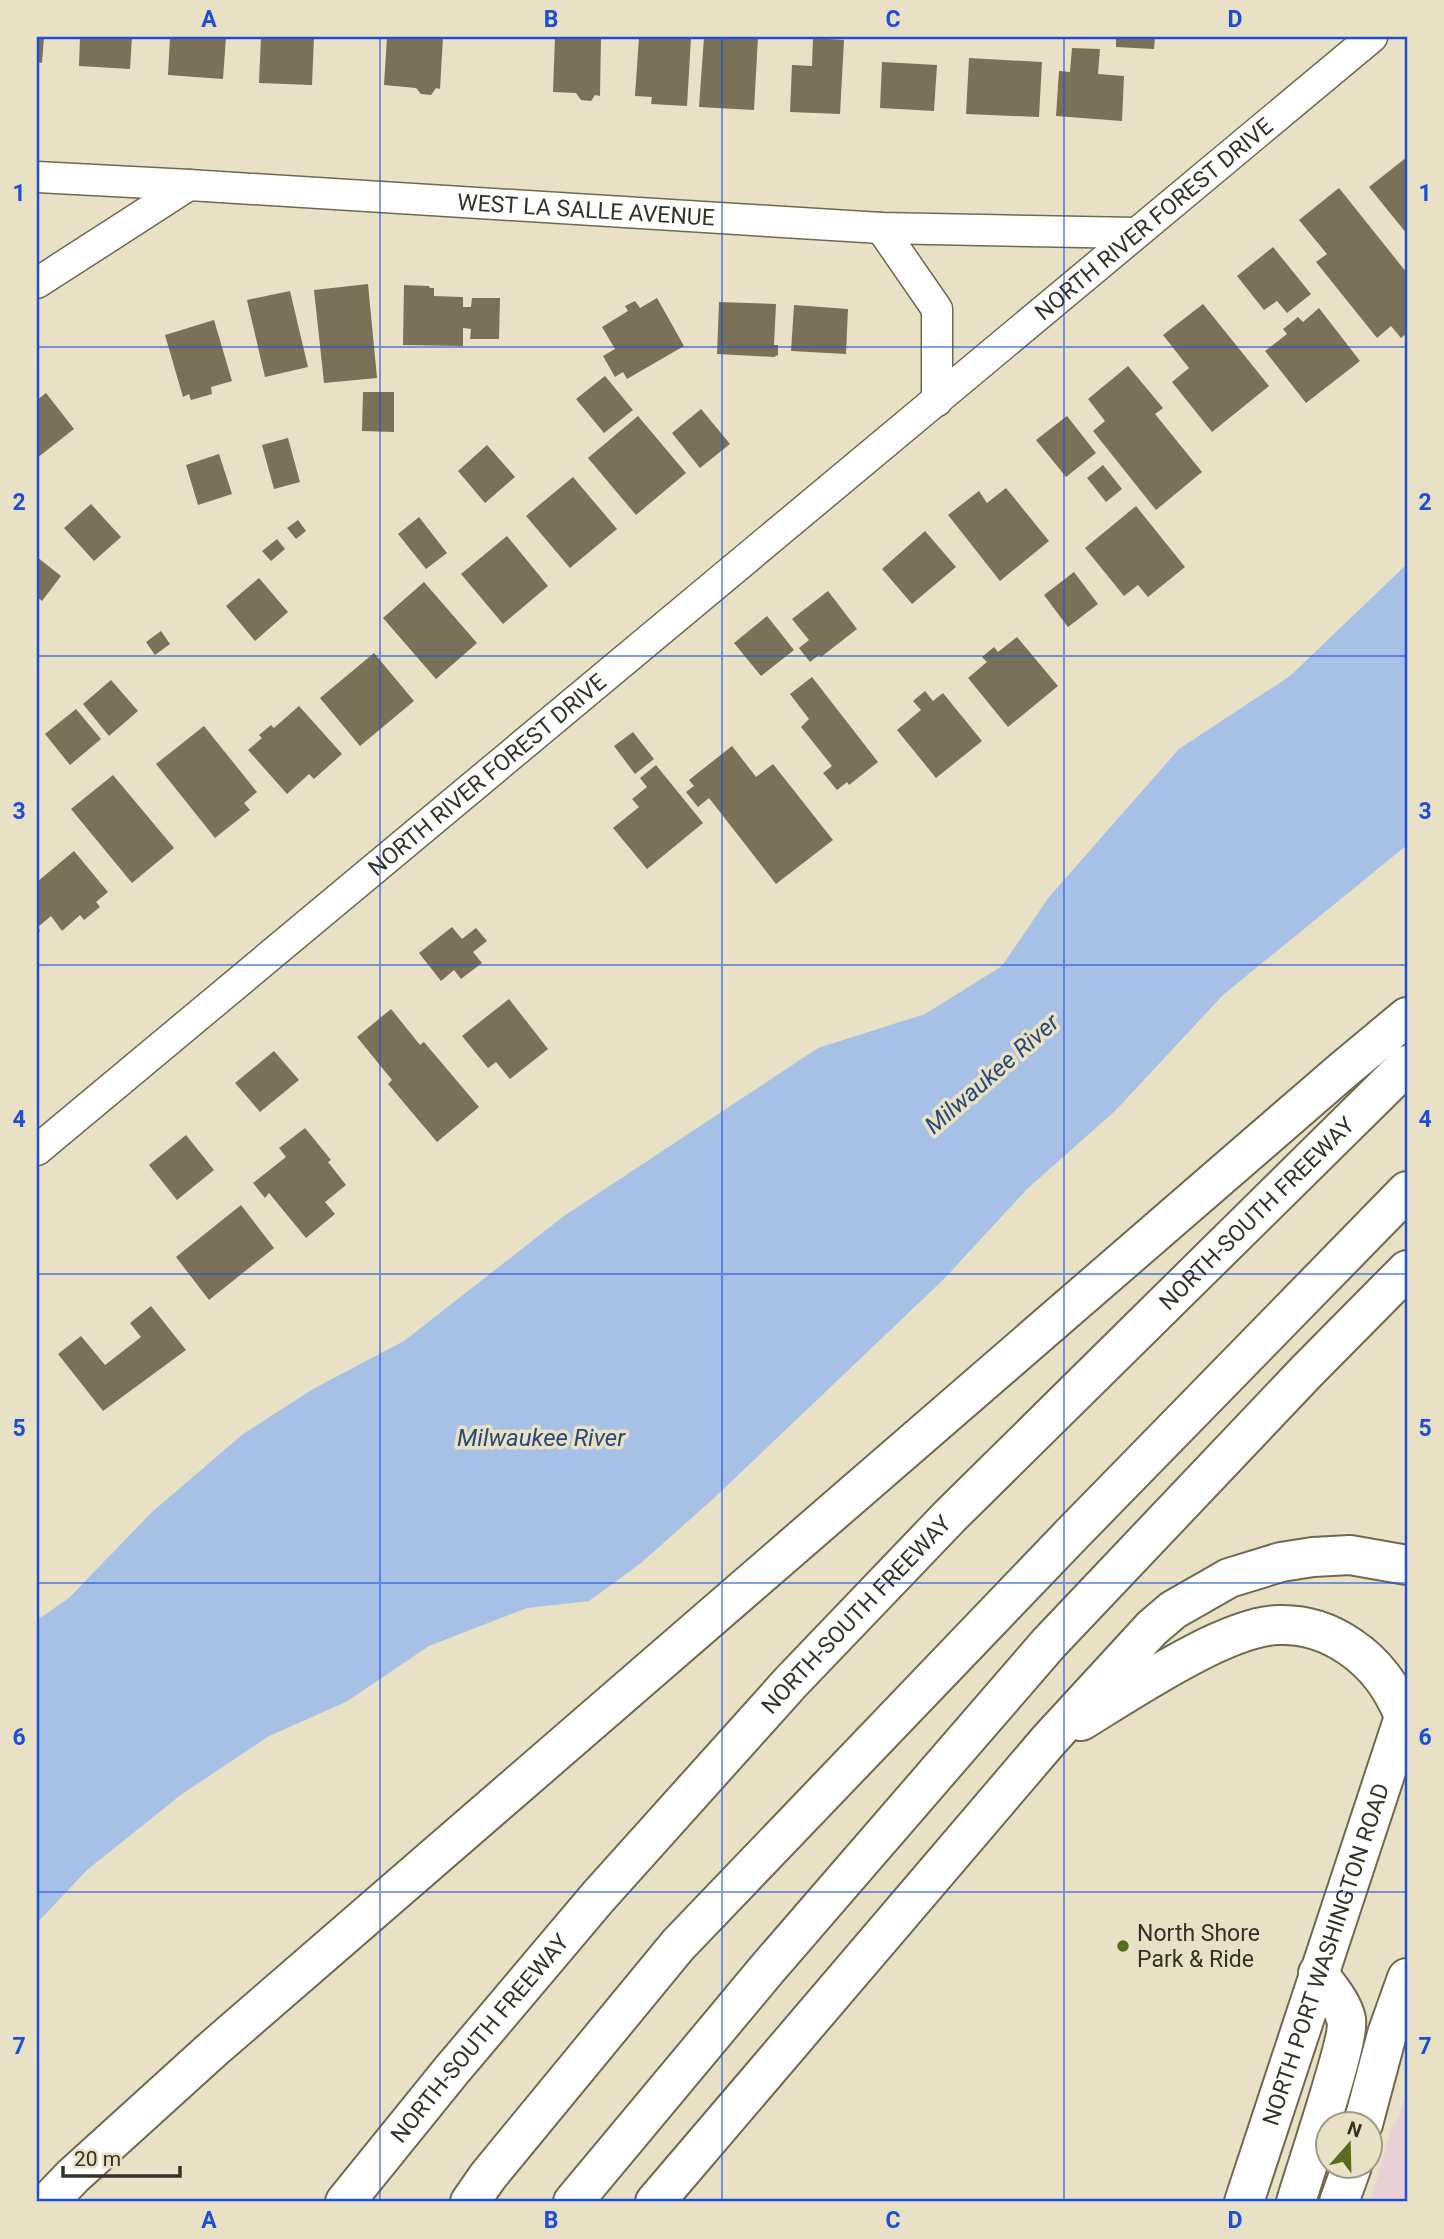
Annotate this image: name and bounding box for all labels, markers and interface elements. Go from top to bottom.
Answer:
text: A [201,6,217,33]
text: B [544,6,558,33]
text: C [885,6,901,33]
text: D [1228,6,1242,33]
street label: NORTH RIVER FOREST DRIVE [1030,112,1278,326]
text: 1 [12,180,26,207]
text: 1 [1418,180,1432,207]
street label: WEST LA SALLE AVENUE [456,189,716,232]
text: 2 [12,489,26,516]
text: 2 [1418,489,1432,516]
street label: NORTH RIVER FOREST DRIVE [363,668,612,882]
text: 3 [12,798,26,825]
text: 3 [1418,798,1432,825]
water label: Milwaukee River [919,1008,1065,1140]
text: 4 [12,1106,26,1133]
text: 4 [1418,1106,1432,1133]
street label: NORTH-SOUTH FREEWAY [1154,1112,1360,1316]
text: 5 [12,1415,26,1442]
text: 5 [1418,1415,1432,1442]
water label: Milwaukee River [457,1424,626,1452]
street label: NORTH-SOUTH FREEWAY [756,1510,957,1719]
text: 6 [12,1724,26,1751]
text: 6 [1418,1724,1432,1751]
street label: NORTH PORT WASHINGTON ROAD [1256,1780,1394,2130]
place label: North Shore Park & Ride [1137,1920,1260,1973]
street label: NORTH-SOUTH FREEWAY [385,1929,575,2148]
marker: North Shore Park & Ride [1115,1938,1131,1954]
text: 7 [12,2033,26,2060]
text: 7 [1418,2033,1432,2060]
north arrow [1314,2110,1384,2180]
scale bar [63,2134,180,2178]
text: 20 m [74,2147,121,2171]
text: A [201,2207,217,2234]
text: B [544,2207,558,2234]
text: C [885,2207,901,2234]
text: D [1228,2207,1242,2234]

